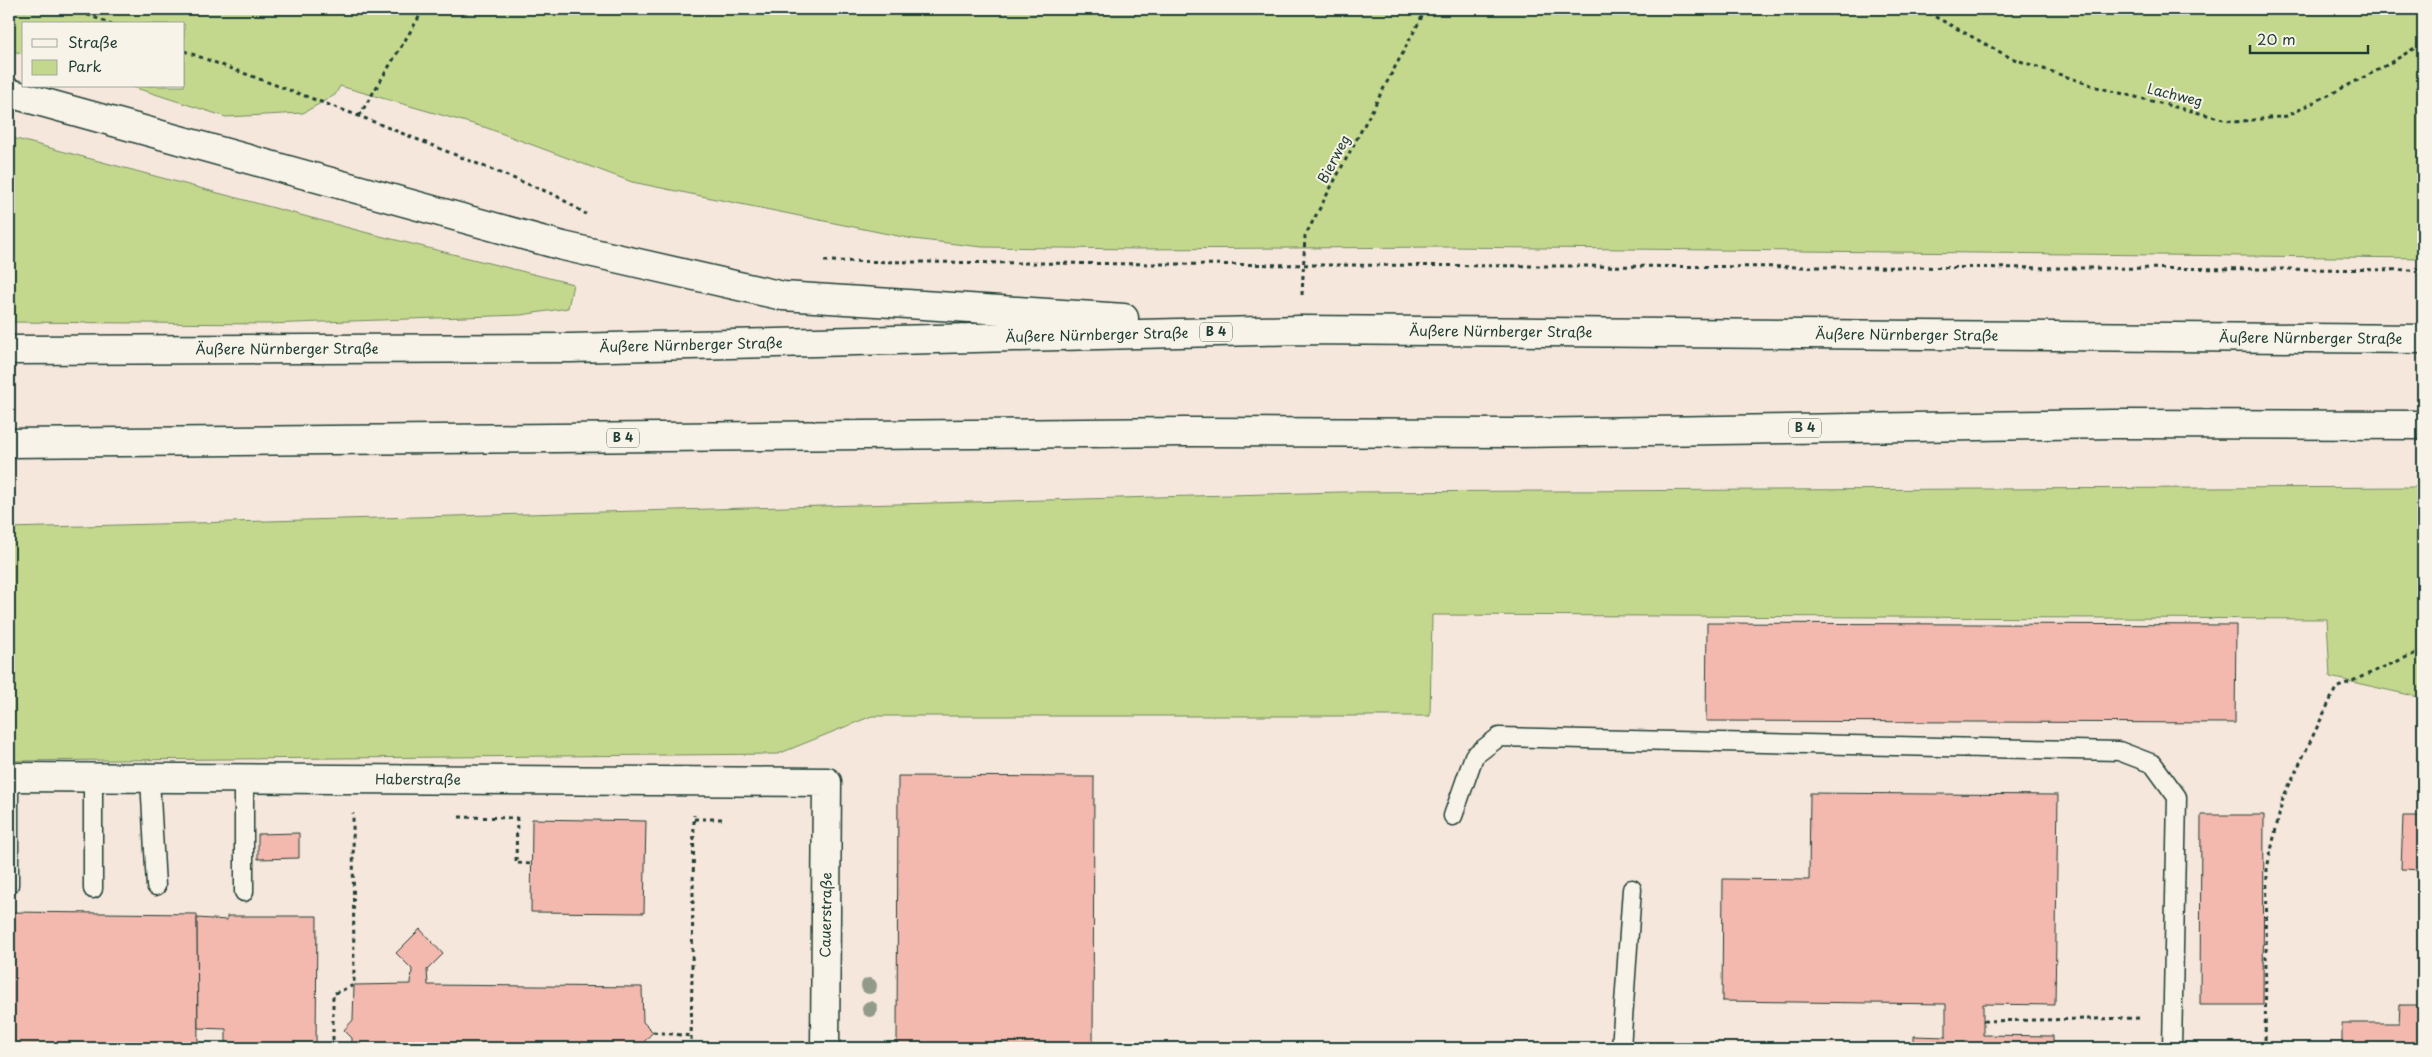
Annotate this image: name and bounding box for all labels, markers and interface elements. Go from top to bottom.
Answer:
legend [22,22,185,88]
scale bar [2250,22,2367,54]
text: 20 m [2257,27,2296,50]
text: Straße [68,30,118,53]
text: Park [68,54,102,77]
street label: Lachweg [2145,77,2205,112]
street label: Bierweg [1312,131,1355,187]
street label: Äußere Nürnberger Straße [1409,320,1592,342]
street label: Äußere Nürnberger Straße [1005,322,1189,347]
road number: B 4 [1200,322,1232,342]
street label: Äußere Nürnberger Straße [1815,323,1998,346]
street label: Äußere Nürnberger Straße [2219,326,2402,349]
street label: Äußere Nürnberger Straße [599,332,783,357]
street label: Äußere Nürnberger Straße [195,338,379,359]
road number: B 4 [1789,418,1821,438]
road number: B 4 [607,428,639,448]
street label: Haberstraße [375,768,461,790]
street label: Cauerstraße [814,872,837,958]

